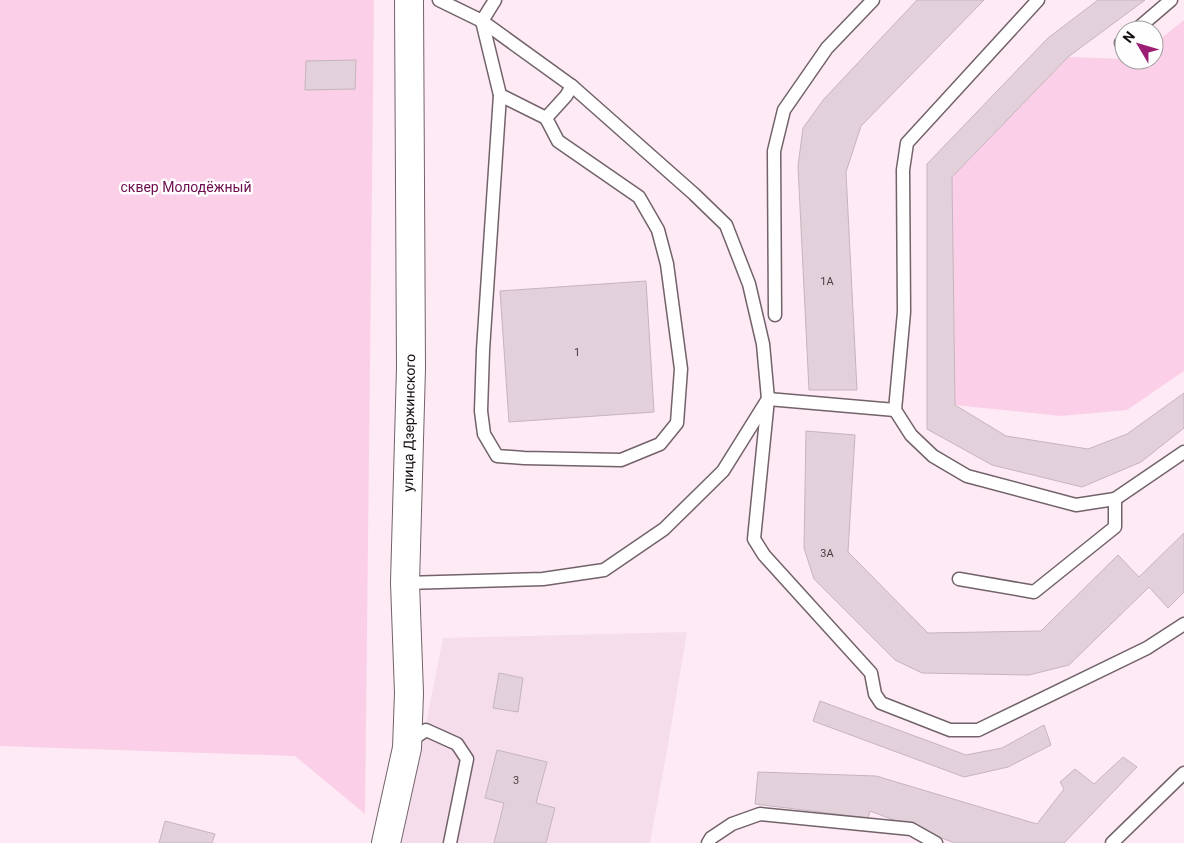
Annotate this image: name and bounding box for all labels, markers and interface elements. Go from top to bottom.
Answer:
north arrow [1114,20,1164,70]
text: N [1119,28,1138,46]
park label: сквер Молодёжный [121,179,251,195]
house number: 1А [820,275,835,288]
house number: 1 [574,346,580,359]
street label: улица Дзержинского [400,354,418,492]
house number: 3А [820,547,835,560]
house number: 3 [513,774,519,787]

